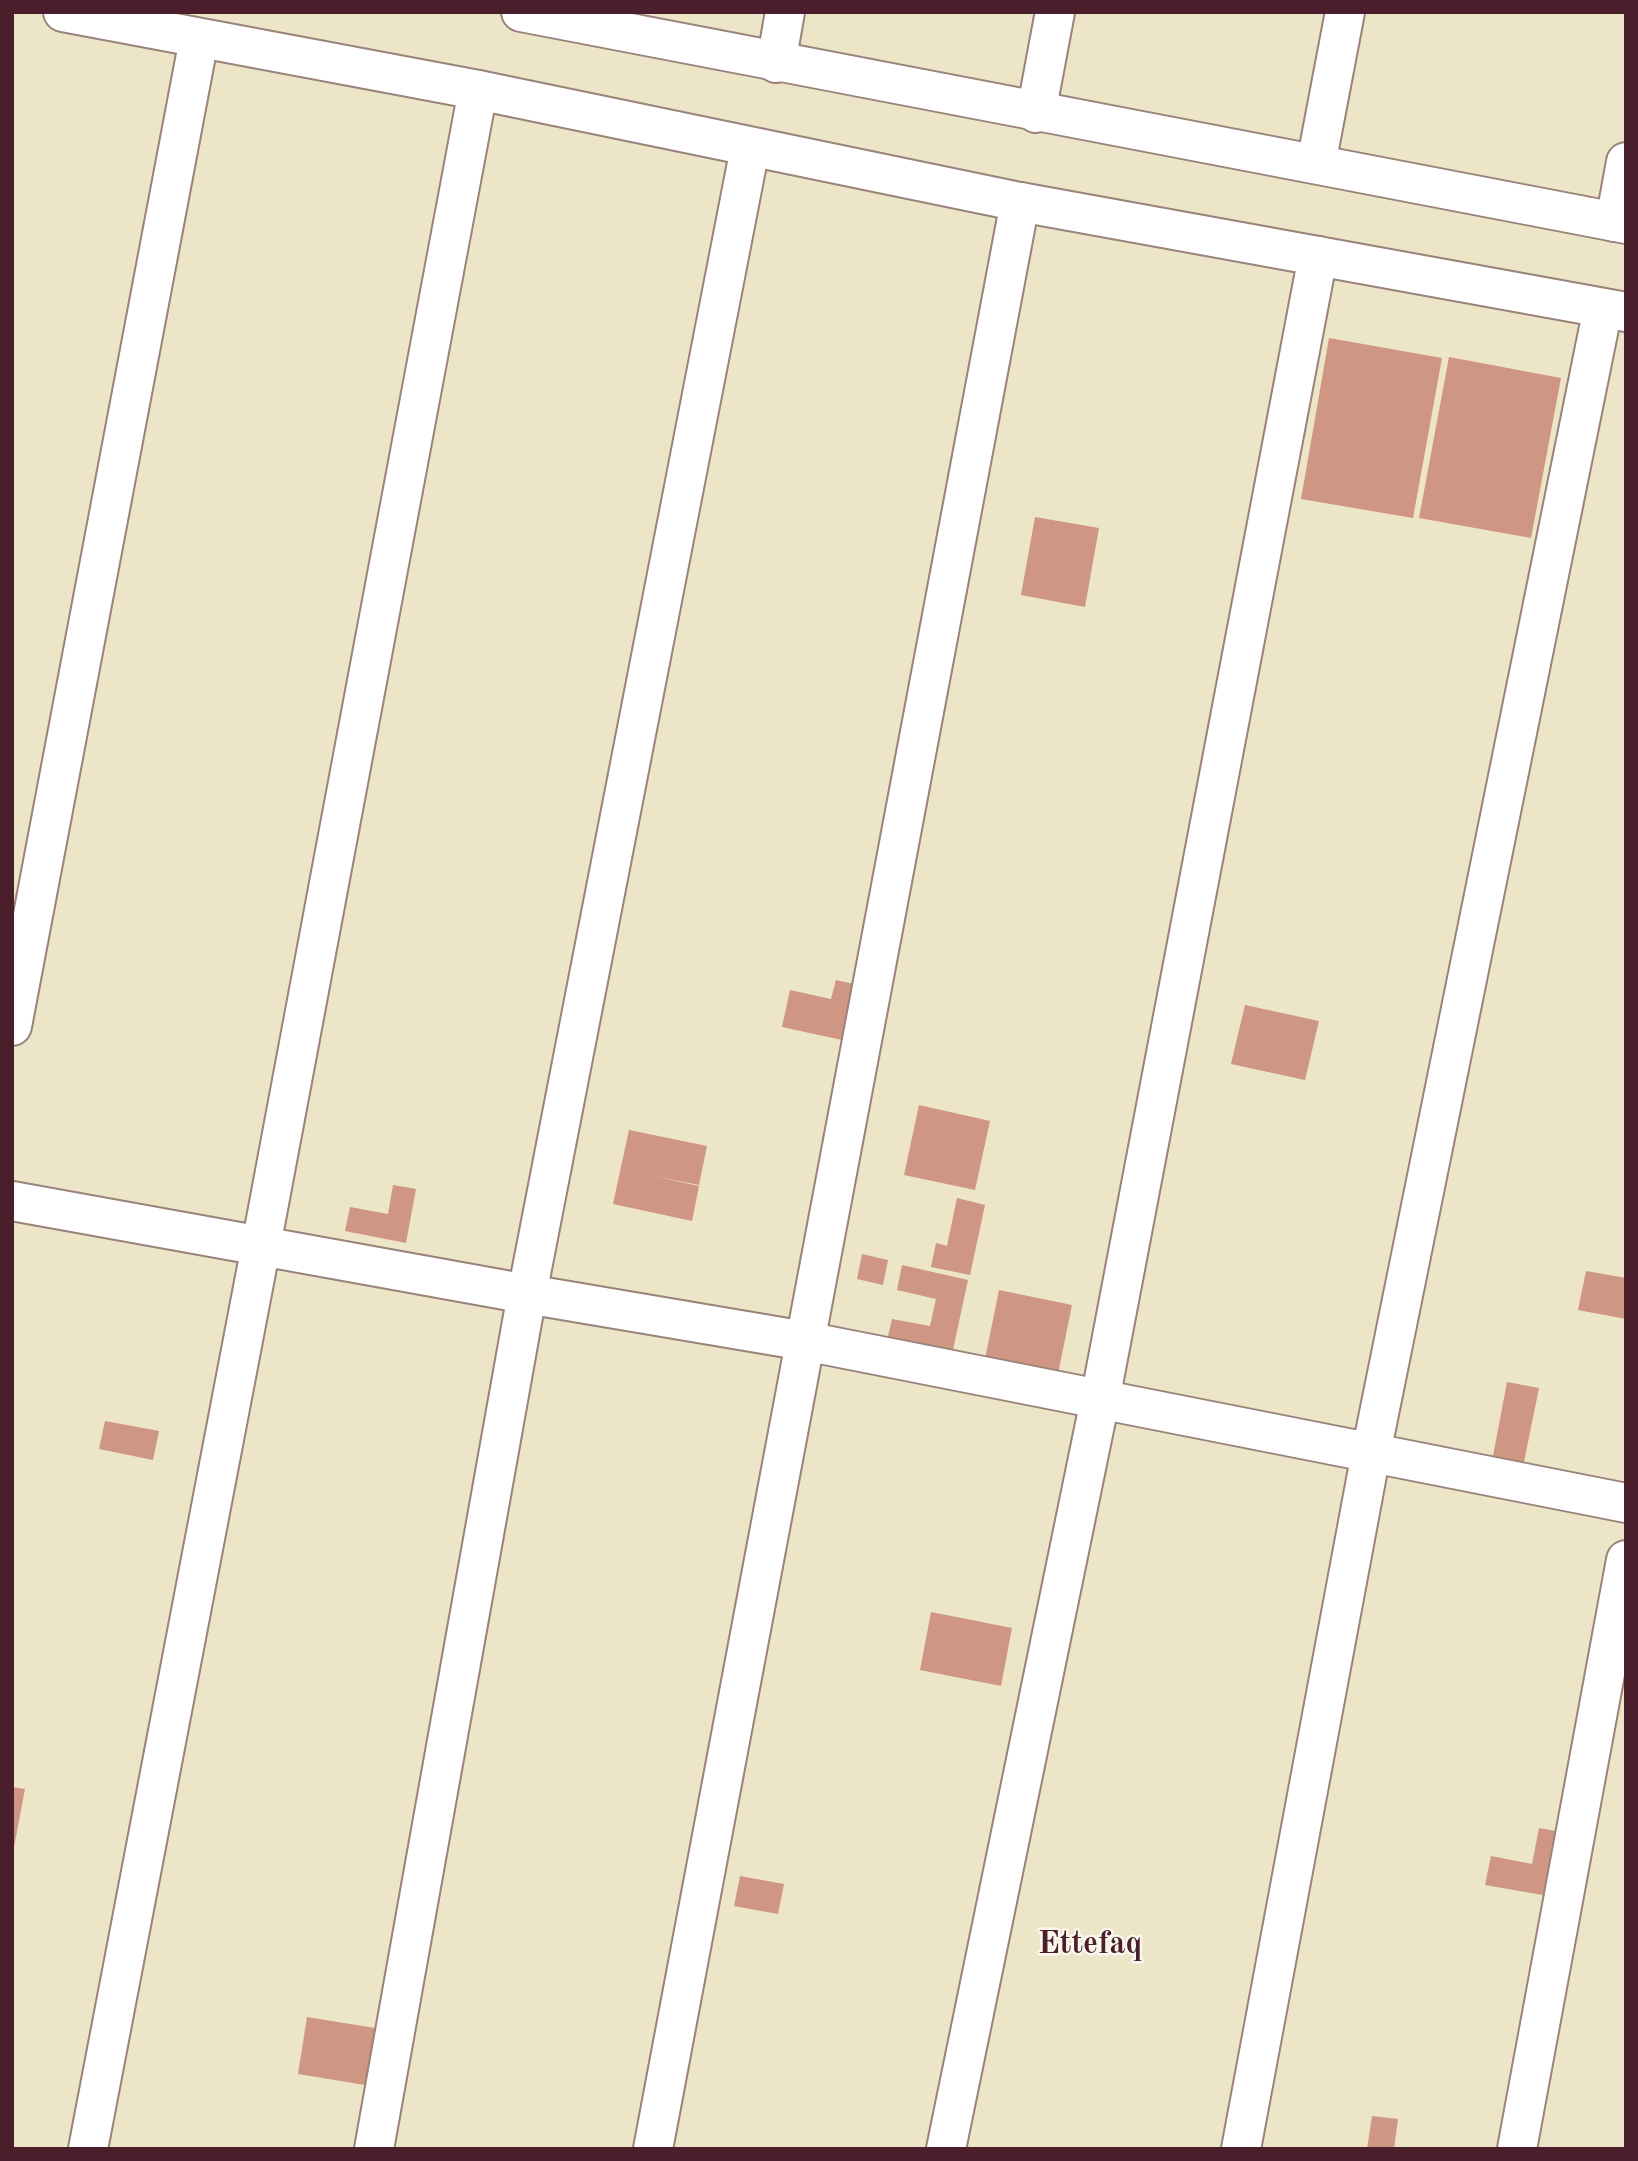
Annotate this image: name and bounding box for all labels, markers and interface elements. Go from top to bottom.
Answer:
district label: Ettefaq [1038,1926,1142,1964]

